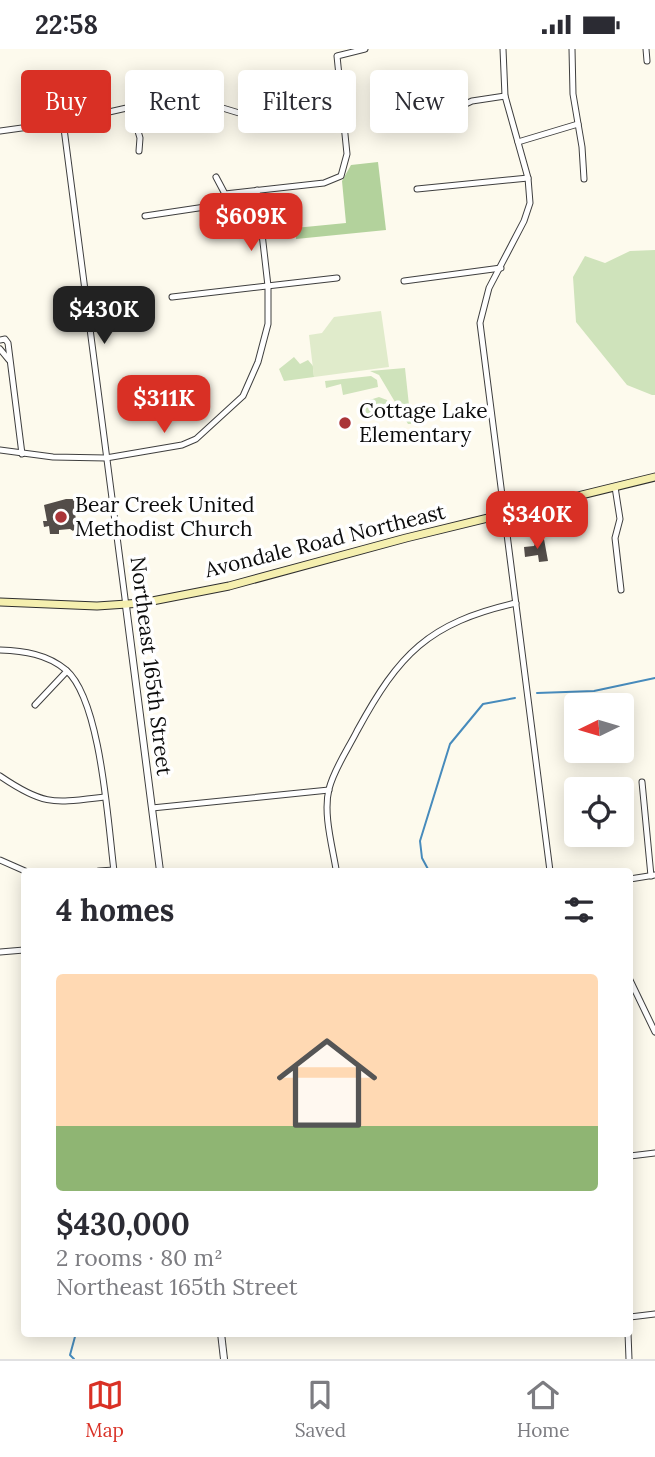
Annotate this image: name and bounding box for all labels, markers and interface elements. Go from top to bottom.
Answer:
text: 22:58 [35,8,98,41]
chip: Buy [21,70,111,133]
chip: Rent [125,70,224,133]
chip: Filters [238,70,356,133]
chip: New [370,70,468,133]
pin: $609K [202,193,300,253]
text: $609K [215,201,287,230]
pin: $430K [55,287,153,346]
text: $430K [69,294,139,323]
pin: $311K [115,375,213,435]
text: $311K [133,383,195,412]
place label: Cottage Lake Elementary [359,397,488,448]
marker: Cottage Lake Elementary [337,415,353,431]
place label: Bear Creek United Methodist Church [75,491,255,542]
pin: $340K [488,491,586,551]
street label: Avondale Road Northeast [201,497,449,584]
text: $340K [502,499,572,528]
marker: Bear Creek United Methodist Church [53,509,69,525]
street label: Northeast 165th Street [125,555,178,778]
north arrow [564,693,634,763]
map controls [564,693,634,847]
button: locate [564,777,634,847]
text: 4 homes [56,891,174,929]
icon: filters [560,891,598,929]
icon: home [264,1020,390,1146]
text: $430,000 [56,1205,190,1243]
text: 2 rooms · 80 m² [56,1243,223,1272]
text: Northeast 165th Street [56,1272,298,1301]
tab: Map [85,1376,124,1442]
tab: Saved [295,1376,346,1442]
tab: Home [517,1376,570,1442]

